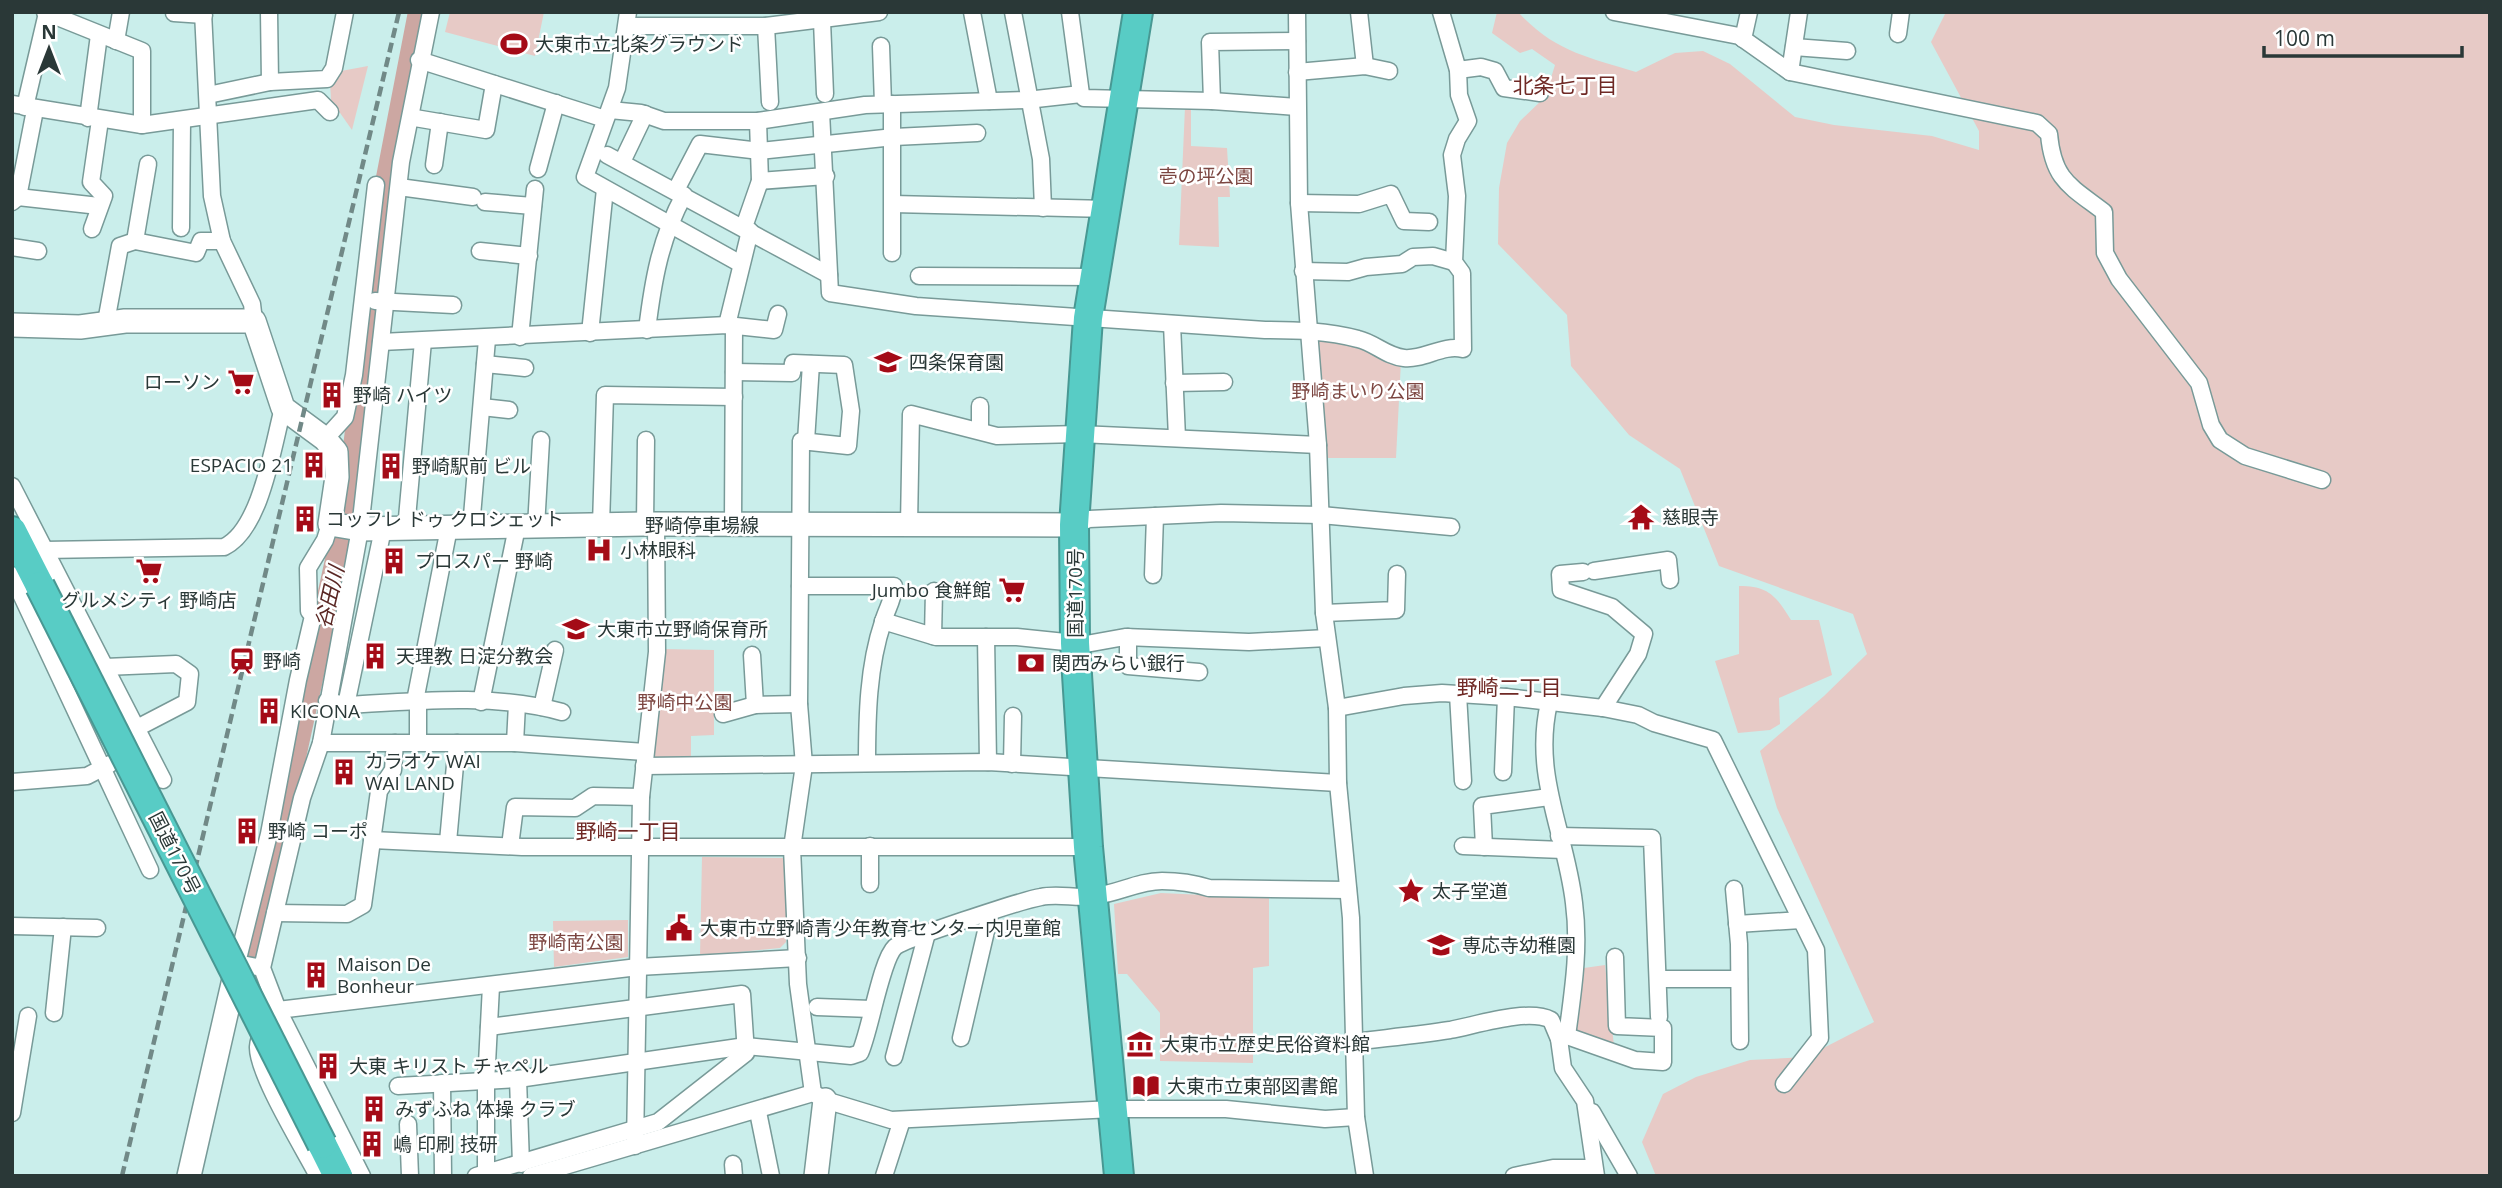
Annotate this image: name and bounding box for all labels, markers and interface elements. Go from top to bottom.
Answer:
north arrow [14,14,84,84]
scale bar [2264,14,2462,58]
text: N [41,19,57,45]
text: 100 m [2274,24,2335,52]
sports icon: 大東市立北条グラウンド [499,29,529,59]
place label: 大東市立北条グラウンド [535,31,744,57]
district label: 北条七丁目 [1513,71,1618,99]
park label: 壱の坪公園 [1158,163,1254,189]
school or university icon: 四条保育園 [873,347,903,377]
place label: 四条保育園 [909,349,1004,375]
supermarket icon: ローソン [226,367,256,397]
place label: ローソン [144,369,220,395]
park label: 野崎まいり公園 [1291,378,1425,404]
building icon: 野崎 ハイツ [317,380,347,410]
place label: 野崎 ハイツ [353,382,453,408]
building icon: ESPACIO 21 [299,450,329,480]
building icon: 野崎駅前 ビル [376,451,406,481]
place label: ESPACIO 21 [190,452,293,478]
place label: 野崎駅前 ビル [412,453,531,479]
temple icon: 慈眼寺 [1626,502,1656,532]
building icon: コッフレ ドゥ クロシェット [290,504,320,534]
place label: 慈眼寺 [1662,504,1719,530]
place label: コッフレ ドゥ クロシェット [326,506,564,532]
street label: 野崎停車場線 [645,512,759,538]
hospital icon: 小林眼科 [584,535,614,565]
place label: 小林眼科 [620,537,696,563]
building icon: プロスパー 野崎 [379,546,409,576]
place label: プロスパー 野崎 [415,548,553,574]
street label: 国道170号 [1062,548,1088,638]
supermarket icon: グルメシティ 野崎店 [134,556,164,586]
water label: 谷田川 [308,561,350,631]
supermarket icon: Jumbo 食鮮館 [997,575,1027,605]
place label: Jumbo 食鮮館 [870,577,991,603]
place label: グルメシティ 野崎店 [62,587,236,613]
school or university icon: 大東市立野崎保育所 [561,614,591,644]
place label: 大東市立野崎保育所 [597,616,768,642]
building icon: 天理教 日淀分教会 [360,641,390,671]
place label: 天理教 日淀分教会 [396,643,553,669]
station icon: 野崎 [227,646,257,676]
place label: 野崎 [263,648,301,674]
bank icon: 関西みらい銀行 [1016,648,1046,678]
place label: 関西みらい銀行 [1052,650,1185,676]
district label: 野崎二丁目 [1457,673,1562,701]
park label: 野崎中公園 [637,689,733,715]
building icon: KICONA [254,696,284,726]
place label: KICONA [290,698,360,724]
place label: カラオケ WAI WAI LAND [365,748,481,796]
building icon: カラオケ WAI WAI LAND [329,757,359,787]
street label: 国道170号 [143,807,207,899]
building icon: 野崎 コーポ [232,816,262,846]
district label: 野崎一丁目 [576,817,681,845]
place label: 野崎 コーポ [268,818,368,844]
place icon: 太子堂道 [1396,876,1426,906]
place label: 太子堂道 [1432,878,1508,904]
public building icon: 大東市立野崎青少年教育センター内児童館 [664,913,694,943]
place label: 大東市立野崎青少年教育センター内児童館 [700,915,1061,941]
park label: 野崎南公園 [528,929,624,955]
school or university icon: 専応寺幼稚園 [1426,930,1456,960]
place label: 専応寺幼稚園 [1462,932,1576,958]
place label: Maison De Bonheur [337,951,431,999]
building icon: Maison De Bonheur [301,960,331,990]
museum icon: 大東市立歴史民俗資料館 [1125,1029,1155,1059]
place label: 大東市立歴史民俗資料館 [1161,1031,1370,1057]
building icon: 大東 キリスト チャペル [313,1051,343,1081]
place label: 大東 キリスト チャペル [349,1053,549,1079]
library icon: 大東市立東部図書館 [1131,1071,1161,1101]
place label: 大東市立東部図書館 [1167,1073,1338,1099]
building icon: みずふね 体操 クラブ [359,1094,389,1124]
place label: みずふね 体操 クラブ [395,1096,576,1122]
building icon: 嶋 印刷 技研 [357,1129,387,1159]
place label: 嶋 印刷 技研 [393,1131,498,1157]

